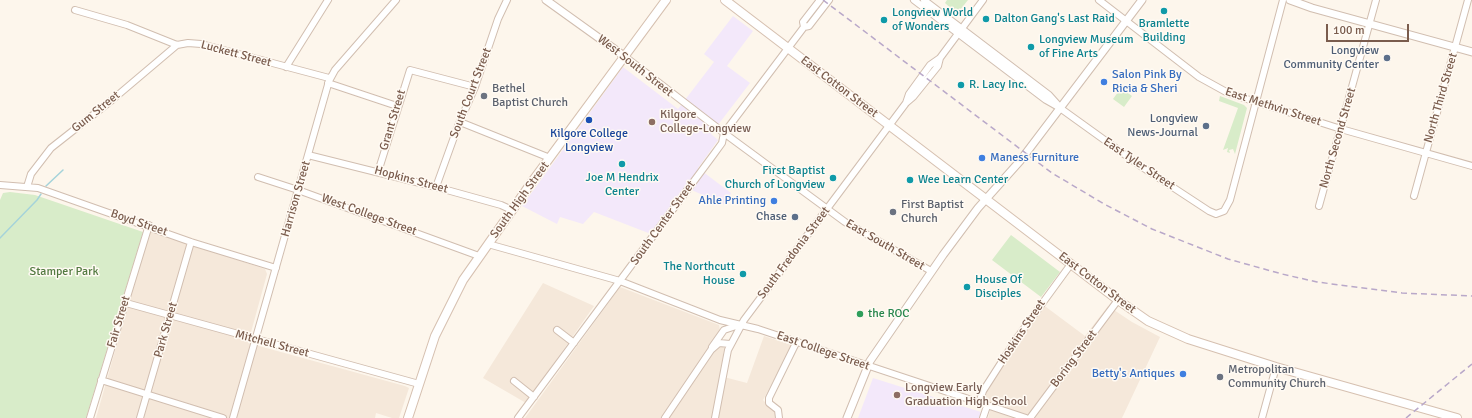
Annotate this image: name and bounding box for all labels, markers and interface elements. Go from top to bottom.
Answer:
place label: Longview World of Wonders [892,6,973,34]
marker: Bramlette Building [1159,6,1169,16]
place label: Dalton Gang's Last Raid [994,12,1115,26]
marker: Dalton Gang's Last Raid [981,14,991,24]
marker: Longview World of Wonders [879,15,889,25]
scale bar [1328,16,1411,42]
place label: Bramlette Building [1139,17,1189,45]
text: 100 m [1333,23,1365,38]
street label: West South Street [594,32,676,100]
place label: Longview Museum of Fine Arts [1039,33,1133,61]
street label: Luckett Street [199,38,273,70]
marker: Longview Museum of Fine Arts [1026,42,1036,52]
place label: Longview Community Center [1283,44,1379,72]
street label: South Court Street [447,46,495,140]
street label: North Third Street [1421,51,1461,145]
street label: East Cotton Street [797,53,881,121]
marker: Longview Community Center [1382,53,1392,63]
place label: Salon Pink By Ricia & Sheri [1112,68,1182,96]
marker: Salon Pink By Ricia & Sheri [1099,77,1109,87]
place label: R. Lacy Inc. [969,78,1027,92]
marker: R. Lacy Inc. [956,80,966,90]
place label: Bethel Baptist Church [492,82,568,110]
street label: East Methvin Street [1223,85,1323,129]
street label: North Second Street [1317,86,1359,190]
street label: Gum Street [69,88,123,136]
street label: Grant Street [377,88,409,152]
marker: Bethel Baptist Church [479,91,489,101]
place label: Kilgore College-Longview [660,108,751,136]
place label: Longview News-Journal [1127,112,1198,140]
marker: Kilgore College Longview [584,115,594,125]
marker: Kilgore College-Longview [647,117,657,127]
marker: Longview News-Journal [1201,121,1211,131]
place label: Kilgore College Longview [550,127,628,155]
street label: East Tyler Street [1100,135,1178,193]
place label: Maness Furniture [990,151,1079,165]
marker: Maness Furniture [977,153,987,163]
street label: Harrison Street [278,159,314,239]
street label: South High Street [487,159,553,241]
marker: Joe M Hendrix Center [617,159,627,169]
street label: Hopkins Street [373,163,449,197]
place label: First Baptist Church of Longview [725,164,825,192]
place label: Joe M Hendrix Center [586,171,658,199]
marker: First Baptist Church of Longview [828,173,838,183]
place label: Wee Learn Center [918,173,1008,187]
marker: Wee Learn Center [905,175,915,185]
street label: South Center Street [628,178,698,268]
street label: West College Street [319,191,419,239]
place label: Ahle Printing [699,194,766,208]
marker: Ahle Printing [769,196,779,206]
place label: First Baptist Church [901,198,964,226]
street label: South Fredonia Street [755,204,833,302]
street label: Boyd Street [109,207,169,239]
marker: First Baptist Church [888,207,898,217]
place label: Chase [756,210,787,224]
marker: Chase [790,212,800,222]
street label: East South Street [843,217,927,273]
street label: East Cotton Street [1055,249,1139,317]
place label: The Northcutt House [664,260,735,288]
park label: Stamper Park [30,265,98,279]
marker: The Northcutt House [738,269,748,279]
place label: House Of Disciples [975,273,1022,301]
marker: House Of Disciples [962,282,972,292]
street label: Fair Street [104,294,134,350]
street label: Hoskins Street [995,297,1049,367]
street label: Park Street [151,301,181,359]
place label: the ROC [868,307,910,321]
marker: the ROC [855,309,865,319]
street label: Mitchell Street [233,327,311,361]
street label: Boring Street [1048,327,1100,391]
street label: East College Street [775,328,871,374]
place label: Metropolitan Community Church [1228,363,1326,391]
place label: Betty's Antiques [1092,367,1175,381]
marker: Betty's Antiques [1178,369,1188,379]
marker: Metropolitan Community Church [1215,372,1225,382]
place label: Longview Early Graduation High School [905,381,1027,409]
marker: Longview Early Graduation High School [892,390,902,400]

